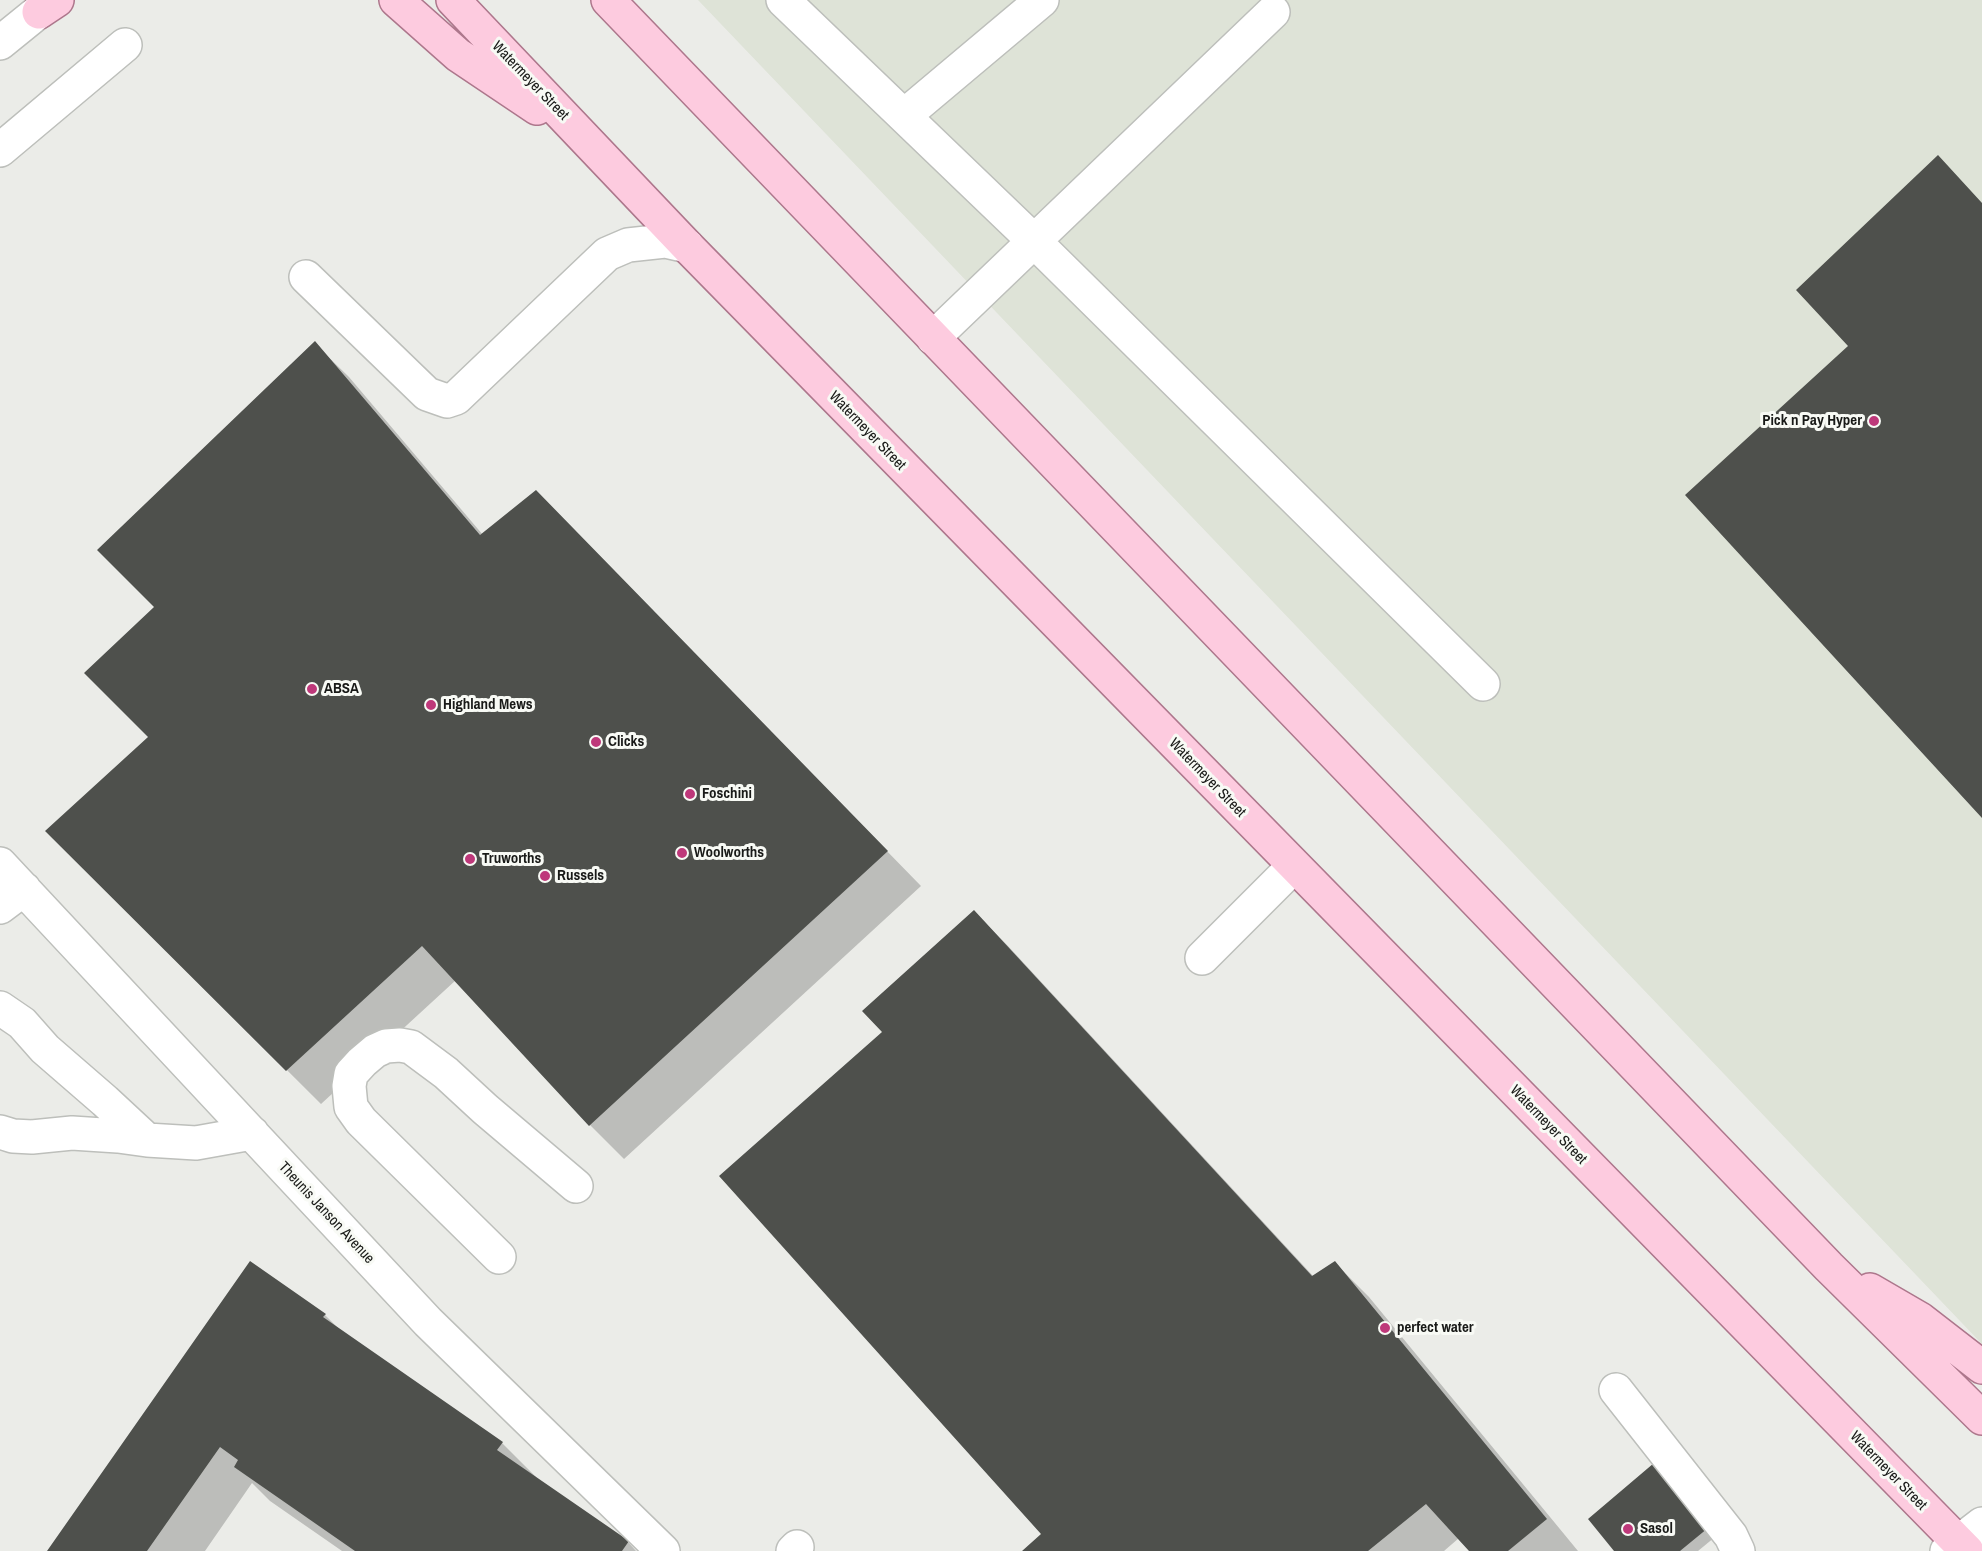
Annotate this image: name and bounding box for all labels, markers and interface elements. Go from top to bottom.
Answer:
street label: Watermeyer Street [488,38,572,124]
street label: Watermeyer Street [825,388,909,474]
place label: Pick n Pay Hyper [1762,412,1862,430]
marker: Pick n Pay Hyper [1867,414,1881,428]
place label: ABSA [324,680,359,698]
marker: ABSA [305,682,319,696]
place label: Highland Mews [443,696,533,714]
marker: Highland Mews [424,698,438,712]
place label: Clicks [608,733,644,751]
marker: Clicks [589,735,603,749]
street label: Watermeyer Street [1165,735,1249,821]
place label: Foschini [702,785,752,803]
marker: Foschini [683,787,697,801]
place label: Woolworths [694,844,764,862]
marker: Woolworths [675,846,689,860]
place label: Truworths [482,850,541,868]
marker: Truworths [463,852,477,866]
place label: Russels [557,867,604,885]
marker: Russels [538,869,552,883]
street label: Watermeyer Street [1506,1082,1590,1168]
street label: Theunis Janson Avenue [274,1158,378,1268]
place label: perfect water [1397,1319,1474,1337]
marker: perfect water [1378,1321,1392,1335]
street label: Watermeyer Street [1846,1428,1930,1514]
place label: Sasol [1640,1520,1673,1538]
marker: Sasol [1621,1522,1635,1536]

